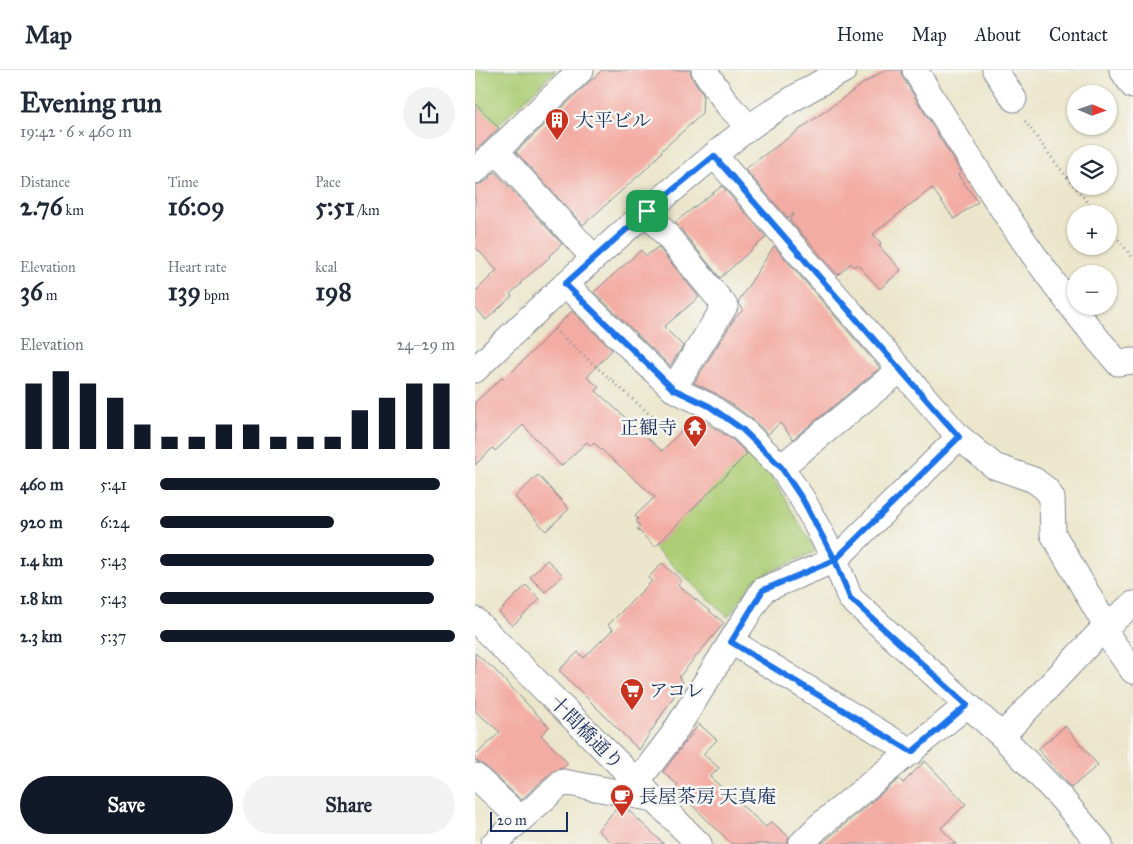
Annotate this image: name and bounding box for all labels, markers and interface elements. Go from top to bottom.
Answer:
text: Map [25,20,72,50]
text: Home [837,24,884,46]
text: Map [912,24,947,46]
text: About [975,24,1021,46]
text: Contact [1049,24,1108,46]
text: Evening run [20,85,162,120]
north arrow [1067,85,1117,135]
map controls [1067,85,1117,315]
button: share [403,87,455,139]
building icon: 大平ビル [544,107,570,141]
place label: 大平ビル [575,109,651,132]
text: 19:42 · 6 × 460 m [20,122,132,141]
button: layers [1067,145,1117,195]
text: Distance [20,174,70,191]
text: Time [168,174,199,191]
text: Pace [315,174,341,191]
pin [626,190,668,232]
text: 2.76 [20,191,63,222]
text: 16:09 [168,191,225,222]
text: 5:51 [315,191,355,222]
icon: arrive [633,197,661,225]
text: km [63,202,84,219]
text: /km [355,202,380,219]
button: + [1067,205,1117,255]
text: Elevation [20,259,76,276]
text: Heart rate [168,259,227,276]
text: kcal [315,259,337,276]
button: − [1067,265,1117,315]
text: 36 [20,276,43,307]
text: 139 [168,276,201,307]
text: 198 [315,276,352,307]
text: m [43,287,58,304]
text: bpm [201,287,230,304]
text: Elevation [20,335,84,354]
text: 24–29 m [396,335,455,354]
temple icon: 正観寺 [682,414,708,448]
place label: 正観寺 [620,416,677,439]
text: 460 m [20,475,63,494]
text: 5:41 [100,475,127,494]
text: 920 m [20,513,63,532]
text: 6:24 [100,513,129,532]
text: 1.4 km [20,551,63,570]
text: 5:43 [100,551,127,570]
text: 1.8 km [20,589,62,608]
text: 5:43 [100,589,127,608]
text: 2.3 km [20,627,62,646]
text: 5:37 [100,627,126,646]
supermarket icon: アコレ [619,677,645,711]
place label: アコレ [649,679,705,702]
street label: 十間橋通り [545,691,628,774]
button: Save [20,776,233,834]
button: Share [243,776,455,834]
cafe icon: 長屋茶房 天真庵 [609,783,635,817]
place label: 長屋茶房 天真庵 [639,785,776,808]
scale bar [490,809,567,832]
text: 20 m [497,812,527,829]

